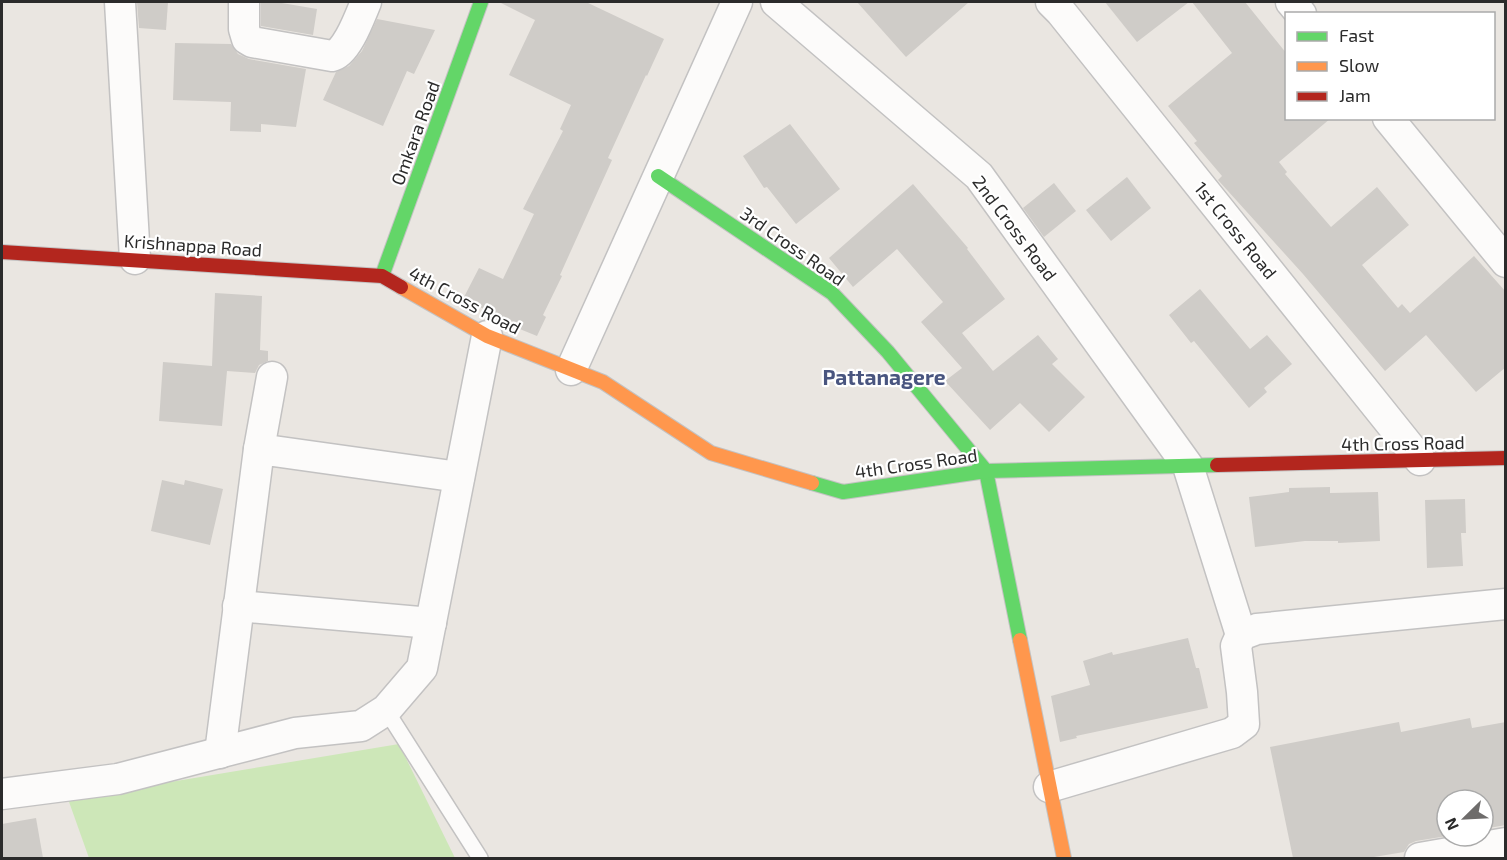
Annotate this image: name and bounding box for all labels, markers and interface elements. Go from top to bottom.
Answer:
legend [1285,12,1495,120]
text: Fast [1339,24,1374,46]
text: Slow [1339,54,1380,76]
street label: Omkara Road [386,78,444,188]
text: Jam [1339,84,1371,106]
street label: 2nd Cross Road [968,171,1062,285]
street label: 1st Cross Road [1190,177,1282,283]
street label: 3rd Cross Road [736,202,850,290]
street label: Krishnappa Road [123,229,263,261]
street label: 4th Cross Road [405,261,525,339]
district label: Pattanagere [822,364,946,389]
street label: 4th Cross Road [1341,431,1465,455]
street label: 4th Cross Road [853,444,979,482]
north arrow [1435,788,1495,848]
text: N [1440,815,1462,833]

